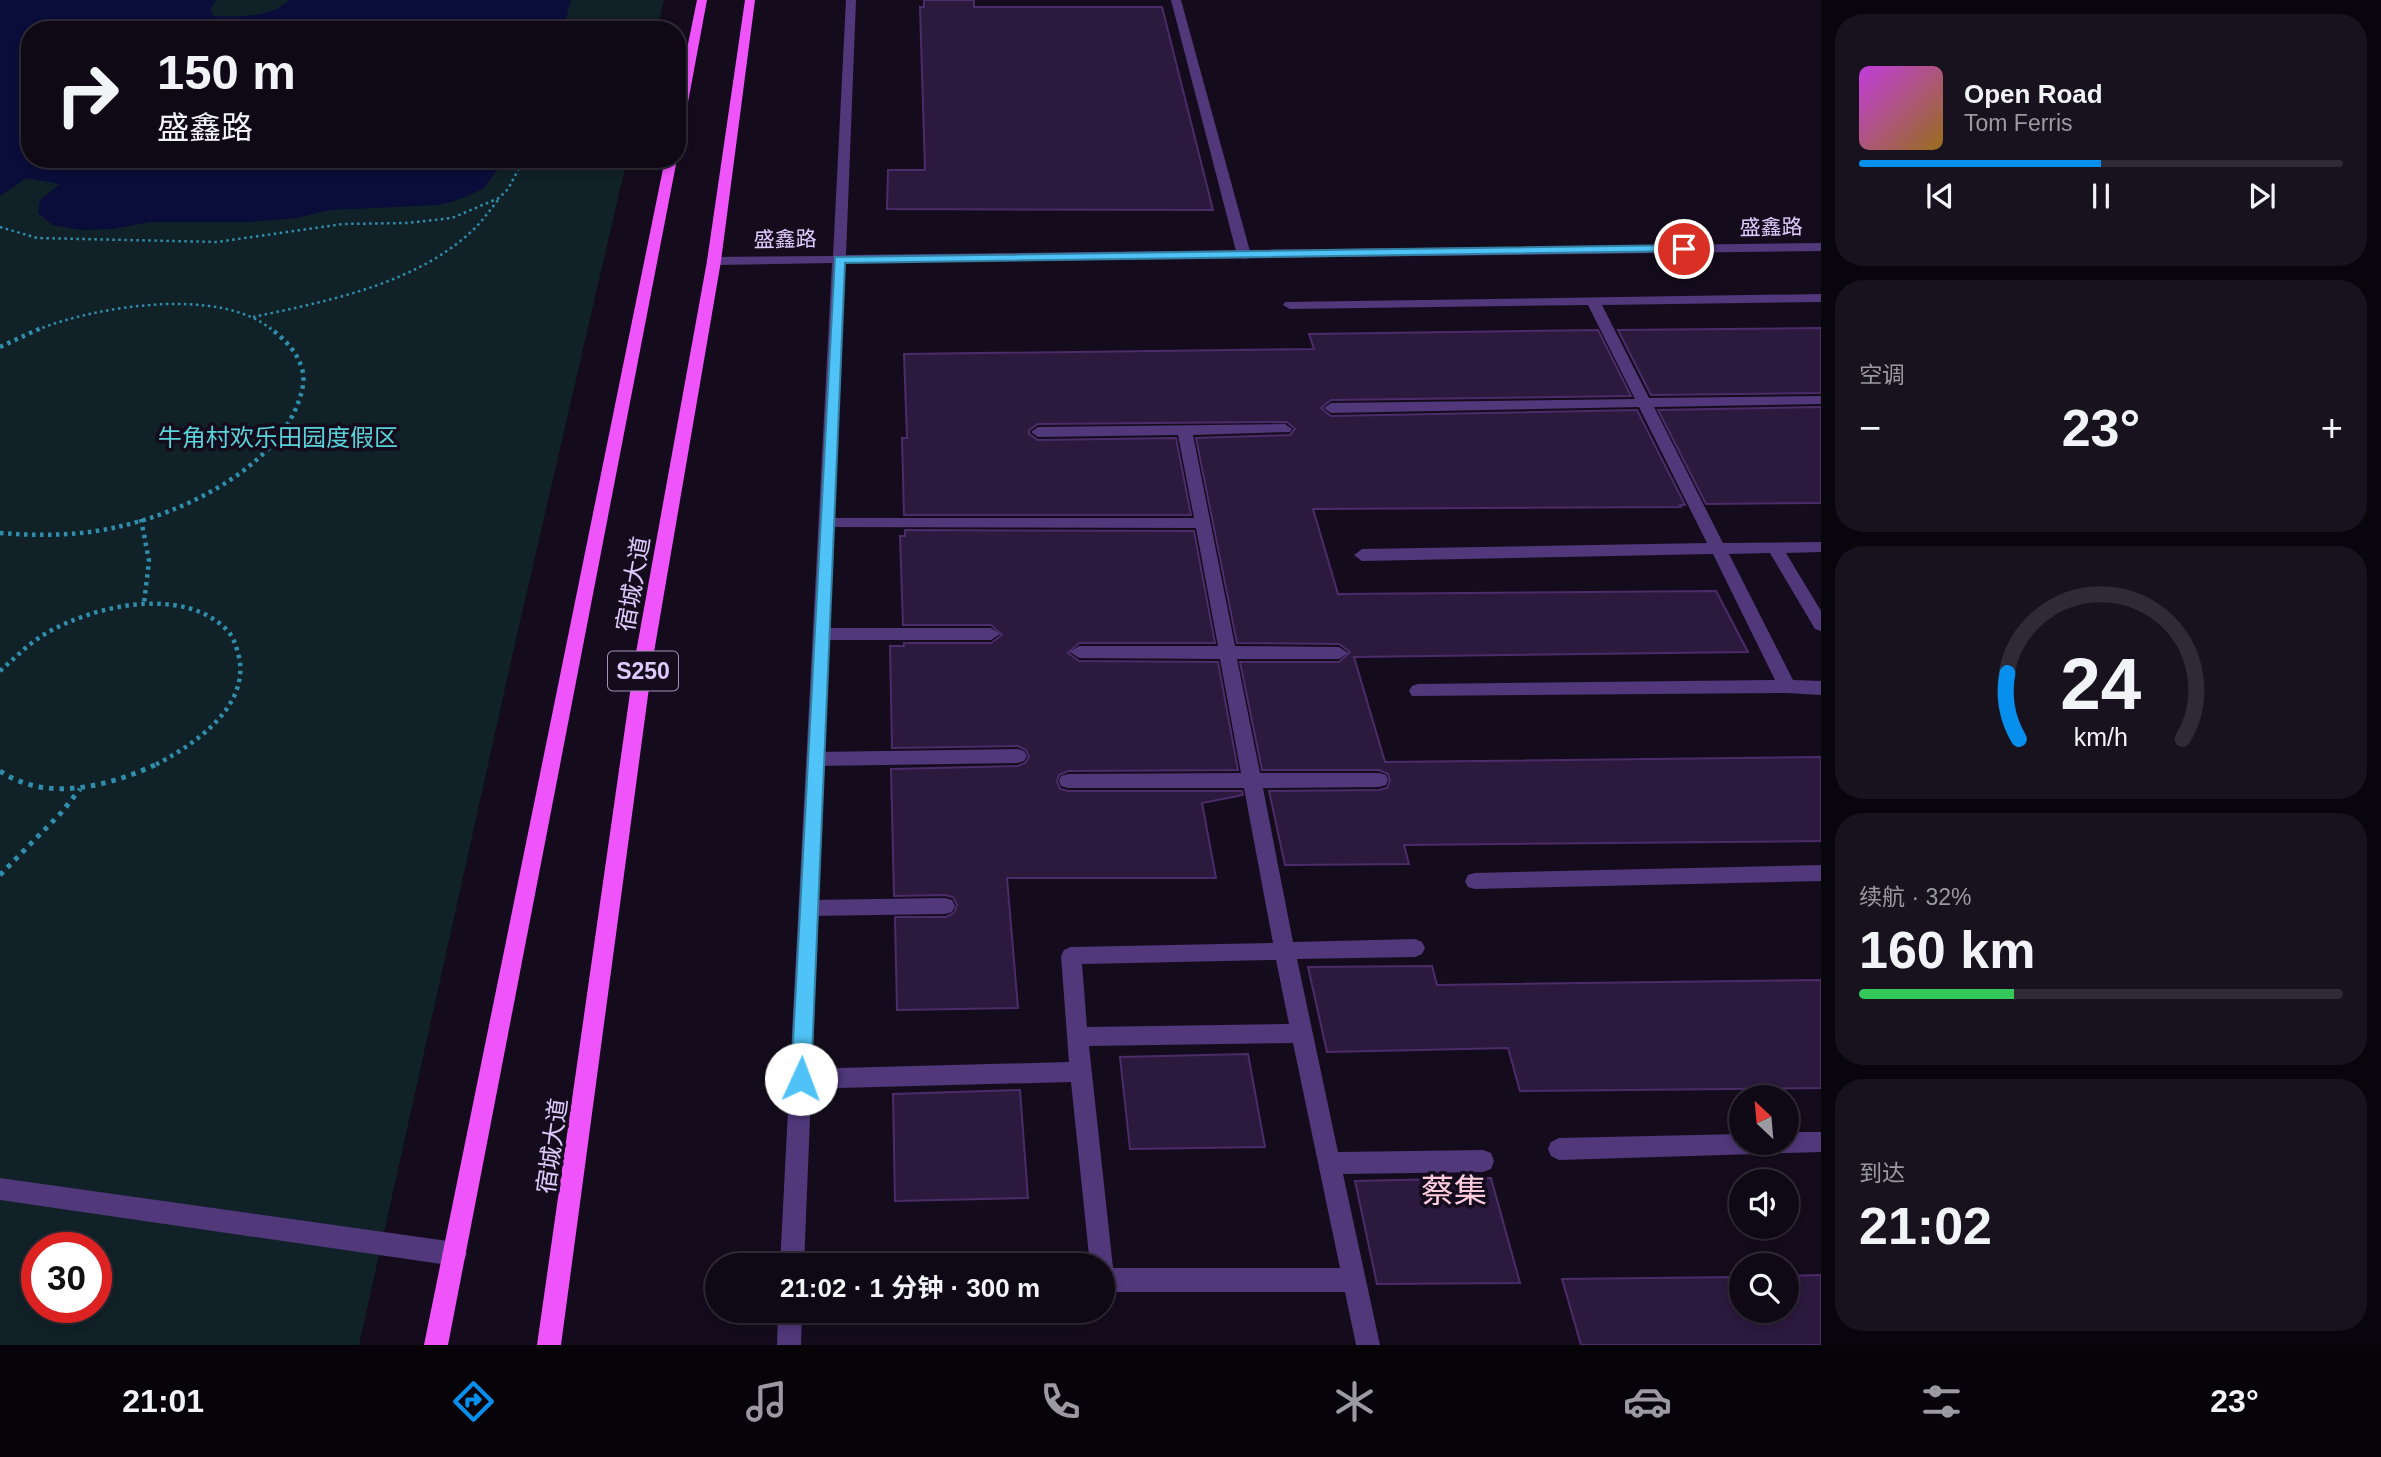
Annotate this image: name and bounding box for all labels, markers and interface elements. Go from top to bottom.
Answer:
text: 150 m [157,45,296,99]
icon: right [42,49,133,140]
text: Open Road [1964,79,2103,109]
text: 盛鑫路 [157,110,253,146]
text: Tom Ferris [1964,110,2073,136]
icon: previous [1921,177,1959,215]
icon: pause [2082,177,2120,215]
icon: next [2243,177,2281,215]
street label: 盛鑫路 [1739,215,1803,239]
pin [1654,219,1714,279]
street label: 盛鑫路 [753,227,817,251]
icon: arrive [1665,230,1703,268]
text: 空调 [1859,362,1905,388]
text: 23° [2062,399,2140,457]
text: − [1859,407,1881,449]
text: + [2321,407,2343,449]
park label: 牛角村欢乐田园度假区 [158,424,398,451]
street label: 宿城大道 [611,534,655,634]
text: 24 [2061,643,2142,724]
road number: S250 [608,652,678,691]
text: km/h [2074,722,2128,750]
text: 续航 · 32% [1859,884,1971,910]
text: 160 km [1859,921,2035,979]
position arrow [764,1042,838,1116]
north arrow [1729,1085,1799,1155]
map controls [1729,1085,1799,1323]
street label: 宿城大道 [532,1097,572,1195]
text: 到达 [1859,1160,1905,1186]
button: sound [1729,1169,1799,1239]
district label: 蔡集 [1421,1172,1487,1209]
text: 21:02 [1859,1197,1992,1255]
speed limit sign: 30 [21,1232,112,1323]
button: search [1729,1253,1799,1323]
text: 21:02 · 1 分钟 · 300 m [780,1273,1040,1303]
icon: directions [449,1377,498,1426]
icon: music [742,1377,791,1426]
icon: phone [1036,1377,1085,1426]
icon: climate [1330,1377,1379,1426]
icon: car [1623,1377,1672,1426]
icon: filters [1917,1377,1966,1426]
text: 21:01 [122,1383,204,1419]
text: 23° [2210,1383,2259,1419]

